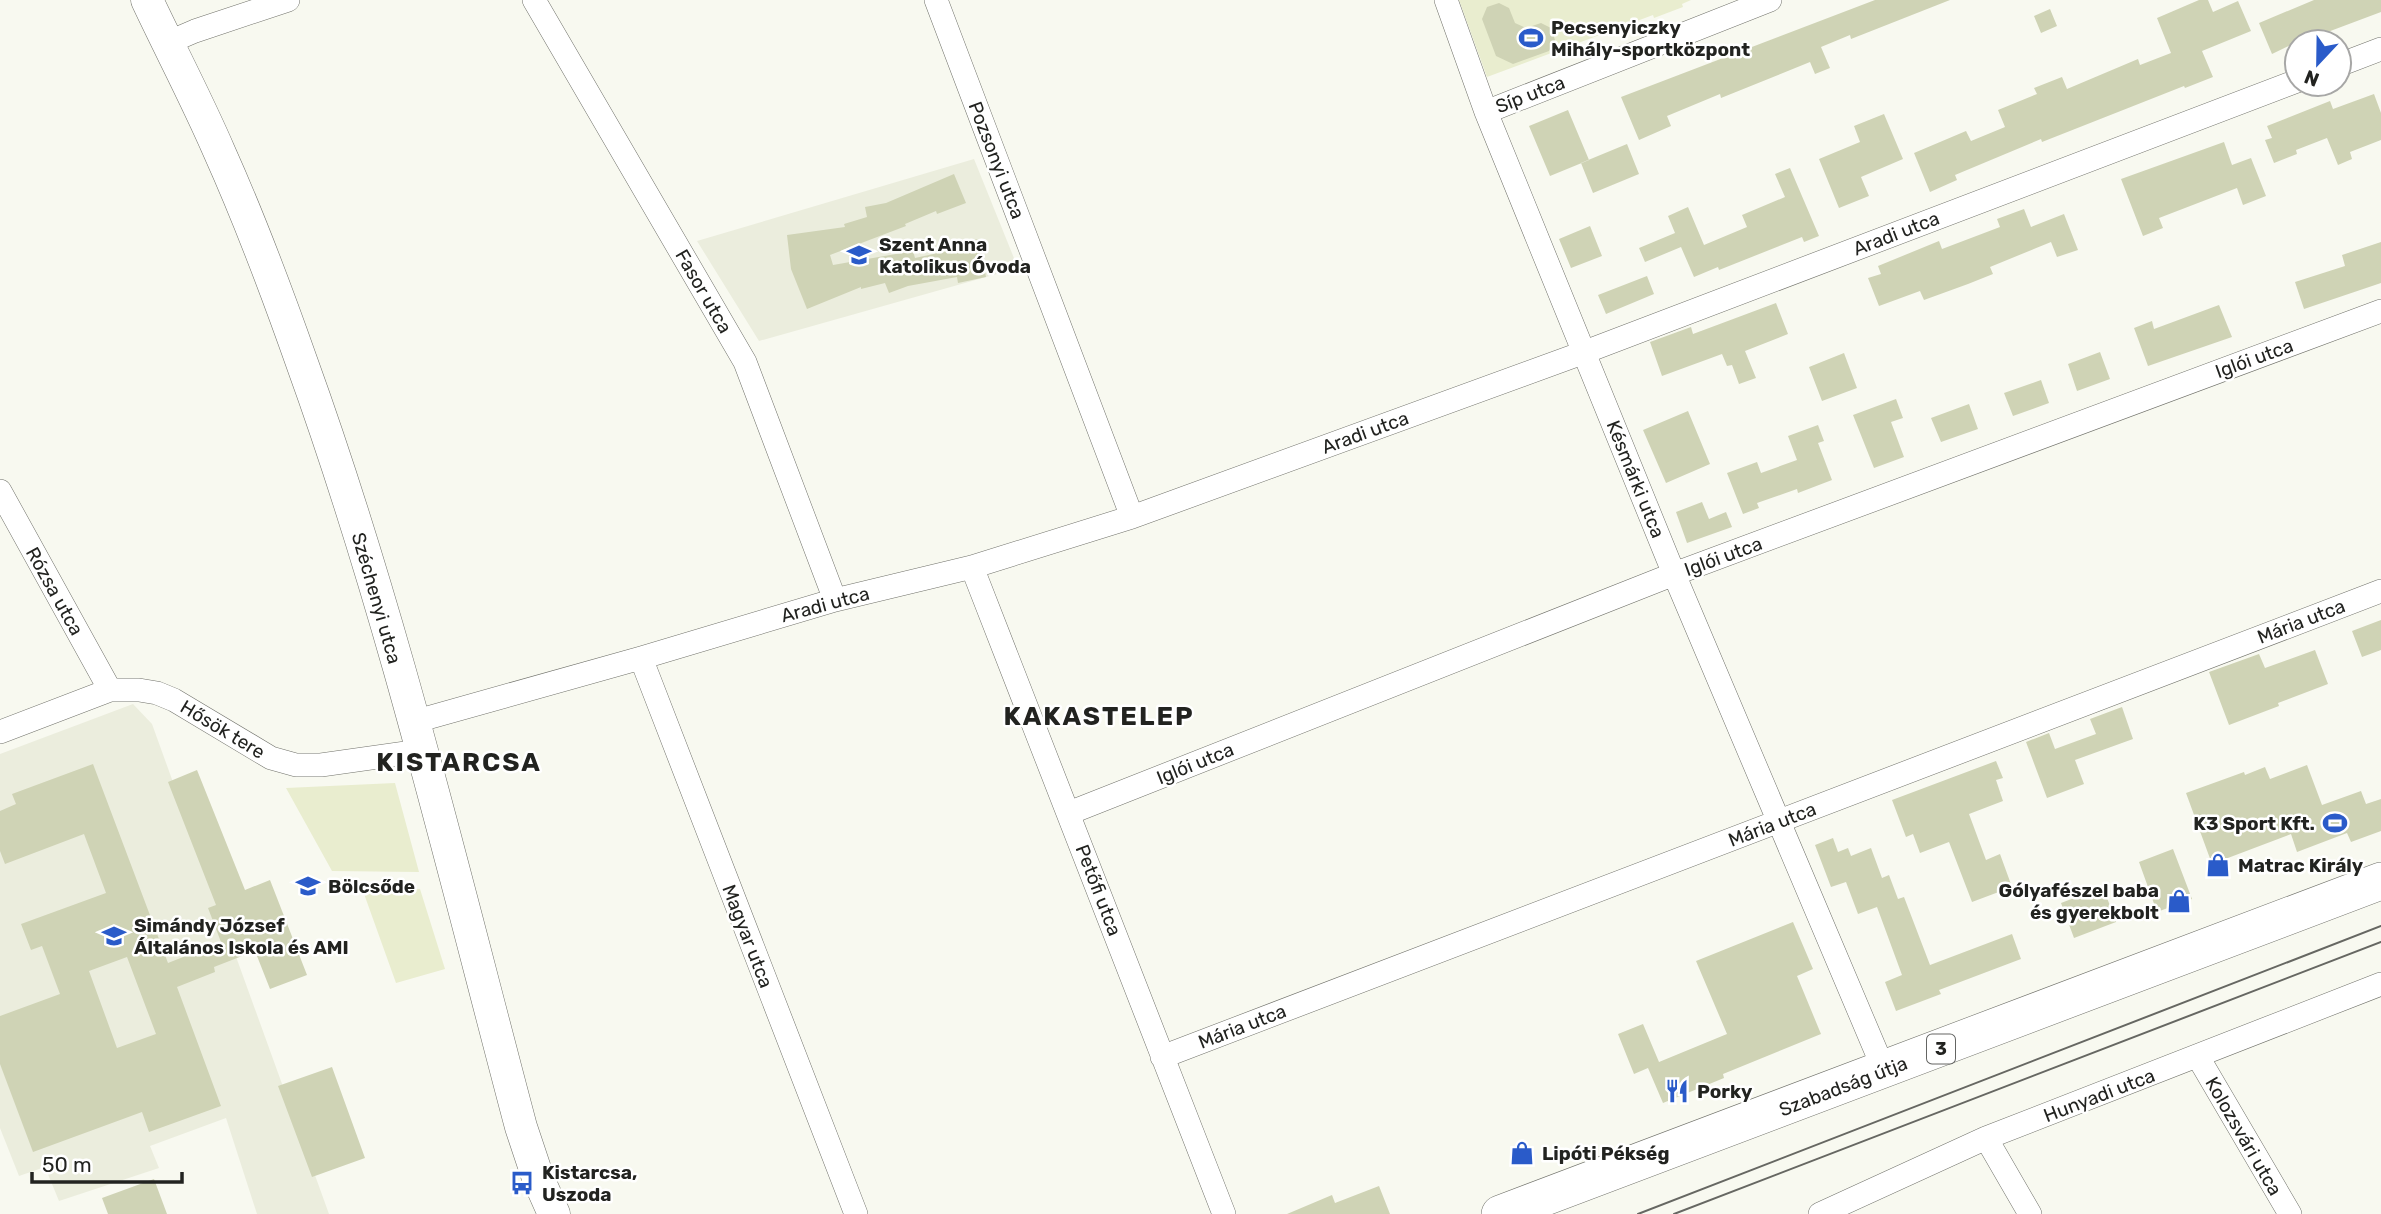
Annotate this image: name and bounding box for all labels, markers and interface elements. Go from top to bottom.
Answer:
place label: Pecsenyiczky Mihály-sportközpont [1551,16,1750,61]
sports icon: Pecsenyiczky Mihály-sportközpont [1517,24,1545,52]
north arrow [2283,28,2353,98]
text: N [2301,65,2322,92]
street label: Síp utca [1492,71,1568,118]
street label: Pozsonyi utca [964,98,1029,222]
street label: Aradi utca [1850,206,1943,260]
place label: Szent Anna Katolikus Óvoda [879,233,1031,278]
school or university icon: Szent Anna Katolikus Óvoda [845,241,873,269]
street label: Fasor utca [670,245,737,337]
street label: Iglói utca [2212,334,2296,383]
street label: Aradi utca [1319,406,1412,459]
street label: Késmárki utca [1602,417,1670,541]
street label: Széchenyi utca [347,530,406,666]
street label: Iglói utca [1681,532,1765,581]
street label: Rózsa utca [21,543,88,639]
street label: Aradi utca [778,582,872,627]
street label: Mária utca [2254,594,2348,649]
street label: Hősök tere [176,695,269,764]
district label: KAKASTELEP [1003,701,1195,732]
street label: Iglói utca [1153,738,1237,789]
district label: KISTARCSA [376,747,542,778]
street label: Mária utca [1725,797,1819,852]
sports icon: K3 Sport Kft. [2321,809,2349,837]
place label: K3 Sport Kft. [2193,812,2315,835]
street label: Petőfi utca [1071,841,1126,939]
shop icon: Matrac Király [2204,851,2232,879]
place label: Matrac Király [2238,854,2364,877]
school or university icon: Bölcsőde [294,872,322,900]
place label: Bölcsőde [328,875,415,898]
place label: Gólyafészel baba és gyerekbolt [1999,879,2159,924]
street label: Magyar utca [717,881,778,991]
shop icon: Gólyafészel baba és gyerekbolt [2165,887,2193,915]
place label: Simándy József Általános Iskola és AMI [134,914,349,959]
school or university icon: Simándy József Általános Iskola és AMI [100,922,128,950]
street label: Mária utca [1195,999,1289,1054]
road number: 3 [1927,1034,1955,1064]
street label: Szabadság útja [1776,1051,1911,1121]
street label: Hunyadi utca [2040,1064,2158,1127]
street label: Kolozsvári utca [2200,1073,2287,1200]
restaurant icon: Porky [1663,1077,1691,1105]
place label: Porky [1697,1080,1753,1103]
shop icon: Lipóti Pékség [1508,1139,1536,1167]
scale bar [32,1140,182,1184]
place label: Lipóti Pékség [1542,1142,1669,1165]
text: 50 m [42,1152,92,1177]
place label: Kistarcsa, Uszoda [542,1161,637,1206]
bus stop icon: Kistarcsa, Uszoda [508,1169,536,1197]

